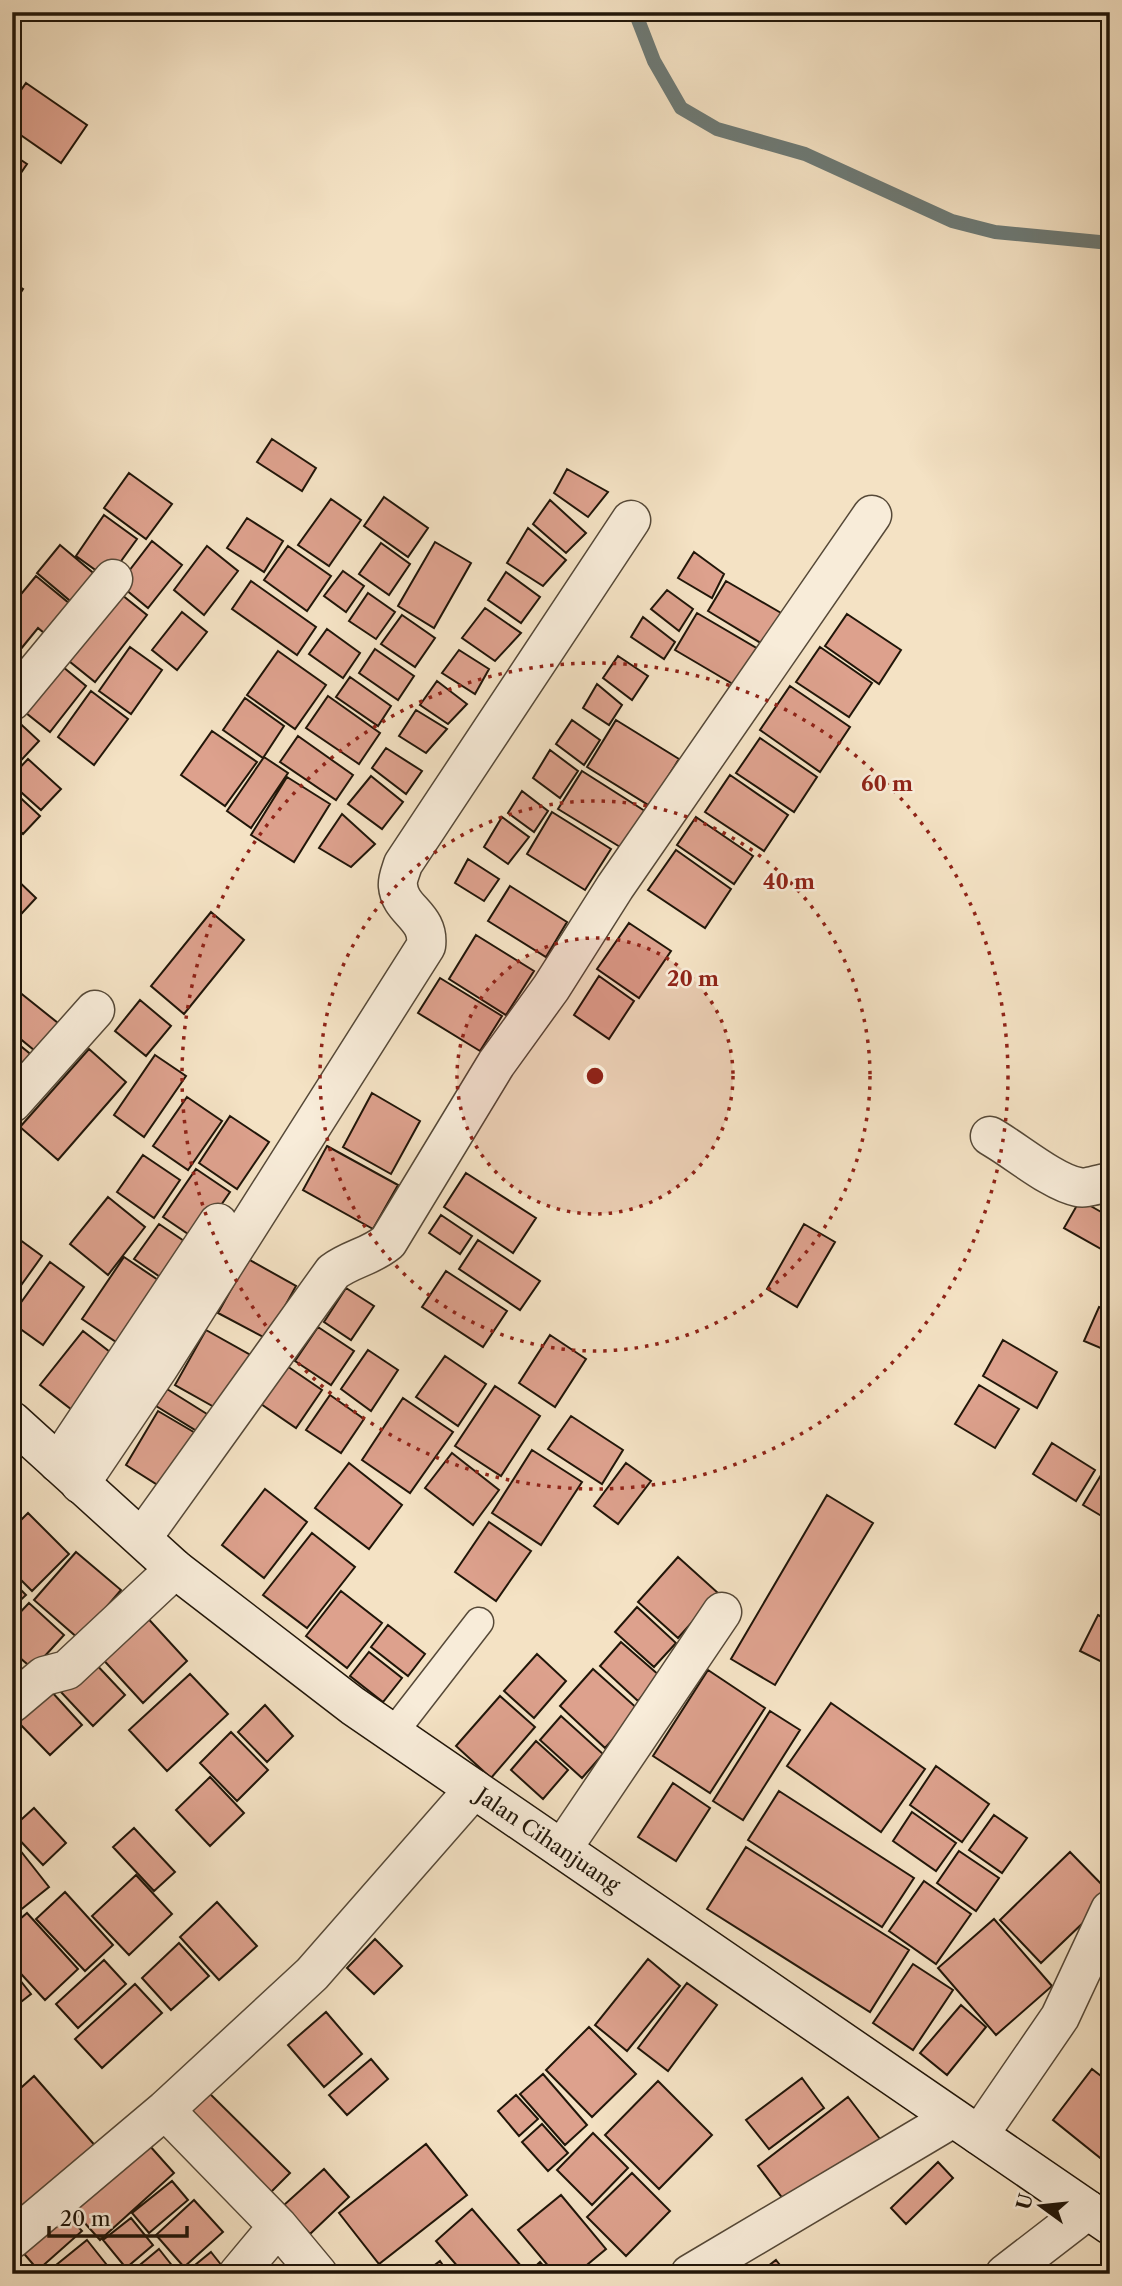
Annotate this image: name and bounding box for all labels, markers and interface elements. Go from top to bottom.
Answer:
text: 60 m [861,771,913,796]
text: 40 m [763,869,815,894]
text: 20 m [667,966,719,991]
centre of rings [583,1064,607,1088]
street label: Jalan Cihanjuang [469,1781,626,1898]
north arrow [1006,2170,1076,2240]
text: U [1012,2191,1038,2212]
scale bar [49,2195,187,2239]
text: 20 m [60,2206,111,2231]

